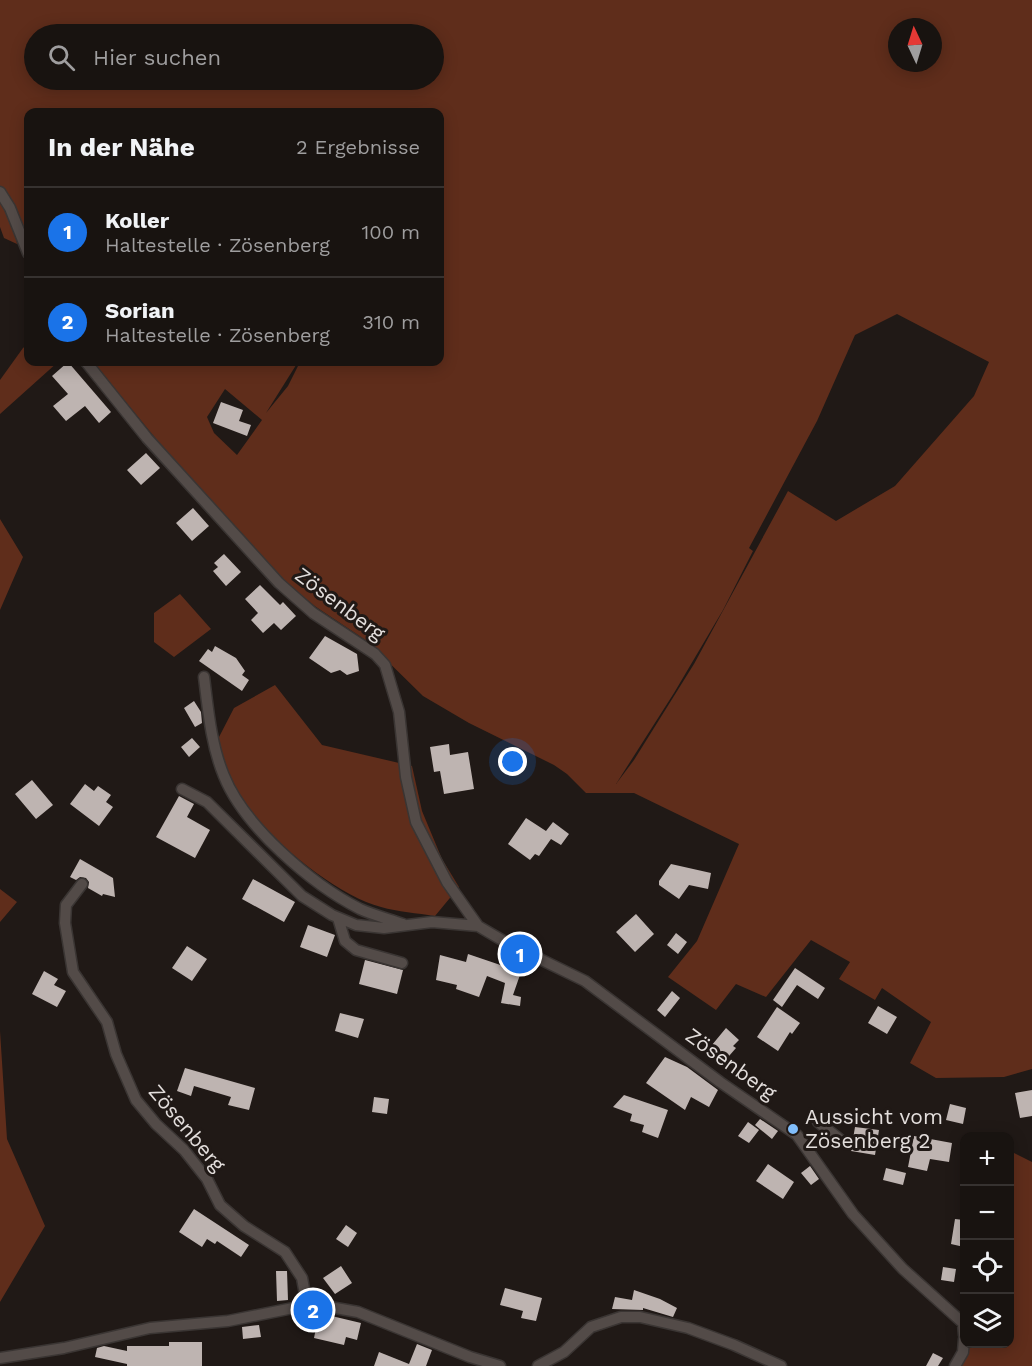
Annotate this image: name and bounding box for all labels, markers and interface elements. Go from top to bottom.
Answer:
north arrow [888,18,942,72]
search box [24,24,444,90]
icon: search [45,41,78,74]
text: Hier suchen [93,45,221,70]
text: In der Nähe [48,132,195,162]
text: 2 Ergebnisse [296,135,420,159]
text: Koller [105,208,169,233]
text: 1 [63,220,72,244]
text: 100 m [361,220,420,244]
text: Haltestelle · Zösenberg [105,233,330,257]
text: Sorian [105,298,175,323]
text: 2 [62,310,73,334]
text: 310 m [362,310,420,334]
text: Haltestelle · Zösenberg [105,323,330,347]
street label: Zösenberg [290,562,391,646]
your location [498,747,527,776]
pin: 1 [500,932,540,976]
street label: Zösenberg [681,1022,782,1105]
street label: Zösenberg [144,1079,232,1177]
place label: Aussicht vom Zösenberg 2 [805,1104,943,1153]
marker: Aussicht vom Zösenberg 2 [786,1122,800,1136]
map controls [960,1132,1014,1348]
button: + [960,1132,1014,1186]
button: − [960,1186,1014,1240]
button: locate [960,1240,1014,1294]
pin: 2 [294,1288,332,1332]
button: layers [960,1294,1014,1348]

